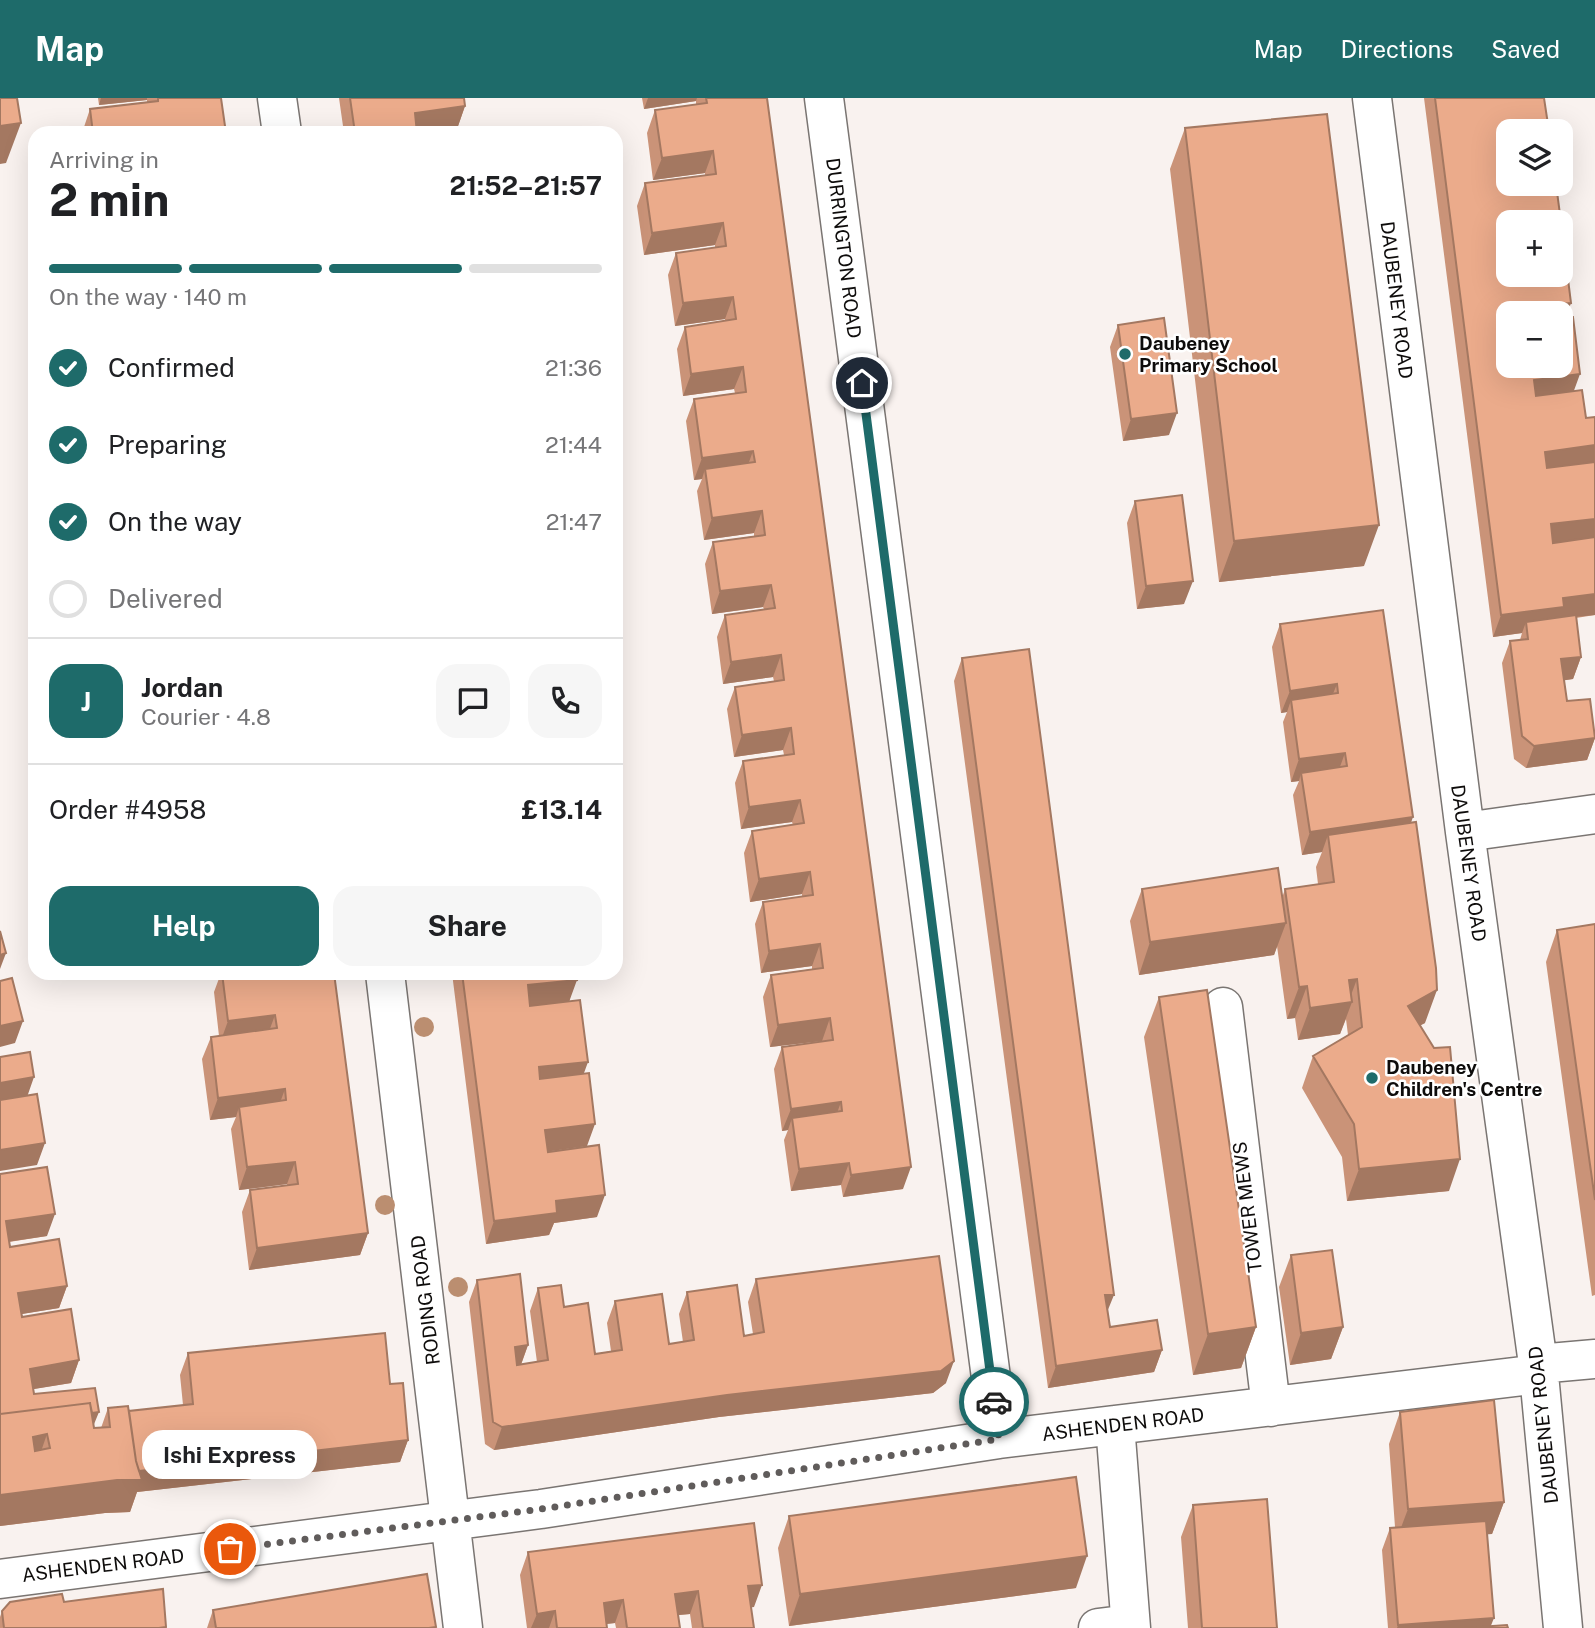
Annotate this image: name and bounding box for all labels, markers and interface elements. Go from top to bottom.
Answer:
text: Map [35,30,104,68]
text: Map [1254,35,1303,63]
text: Directions [1341,35,1453,63]
text: Saved [1491,35,1560,63]
map controls [1496,119,1573,378]
button: layers [1496,119,1573,196]
text: Arriving in [49,146,159,173]
street label: DURRINGTON ROAD [822,156,866,340]
text: 21:52–21:57 [449,170,602,201]
text: 2 min [49,172,169,226]
button: + [1496,210,1573,287]
street label: DAUBENEY ROAD [1376,220,1418,380]
text: On the way · 140 m [49,283,247,310]
button: − [1496,301,1573,378]
place label: Daubeney Primary School [1139,332,1278,376]
marker: Daubeney Primary School [1117,346,1133,362]
icon: check [49,349,87,387]
text: Confirmed [108,352,235,383]
pin [832,353,892,413]
text: 21:36 [545,354,602,381]
icon: home [843,364,881,402]
icon: check [49,426,87,464]
text: Preparing [108,429,227,460]
text: 21:44 [545,431,602,458]
icon: check [49,503,87,541]
text: On the way [108,506,242,537]
text: 21:47 [546,508,602,535]
text: Delivered [108,583,223,614]
button: chat [436,664,510,738]
button: phone [528,664,602,738]
text: Jordan [141,672,223,703]
text: J [81,686,91,717]
text: Courier · 4.8 [141,703,271,730]
street label: DAUBENEY ROAD [1447,783,1491,943]
text: Order #4958 [49,794,206,825]
text: £13.14 [522,794,602,825]
button: Help [49,886,319,966]
button: Share [333,886,602,966]
place label: Daubeney Children's Centre [1386,1056,1543,1100]
marker: Daubeney Children's Centre [1364,1070,1380,1086]
street label: TOWER MEWS [1228,1140,1266,1274]
street label: RODING ROAD [406,1234,444,1366]
street label: DAUBENEY ROAD [1524,1345,1562,1505]
courier [959,1367,1029,1437]
icon: car [975,1383,1013,1421]
street label: ASHENDEN ROAD [1041,1403,1205,1445]
callout: Ishi Express [142,1430,318,1479]
text: Ishi Express [163,1441,296,1468]
pin [200,1519,260,1579]
icon: bag [211,1530,249,1568]
street label: ASHENDEN ROAD [21,1544,185,1586]

